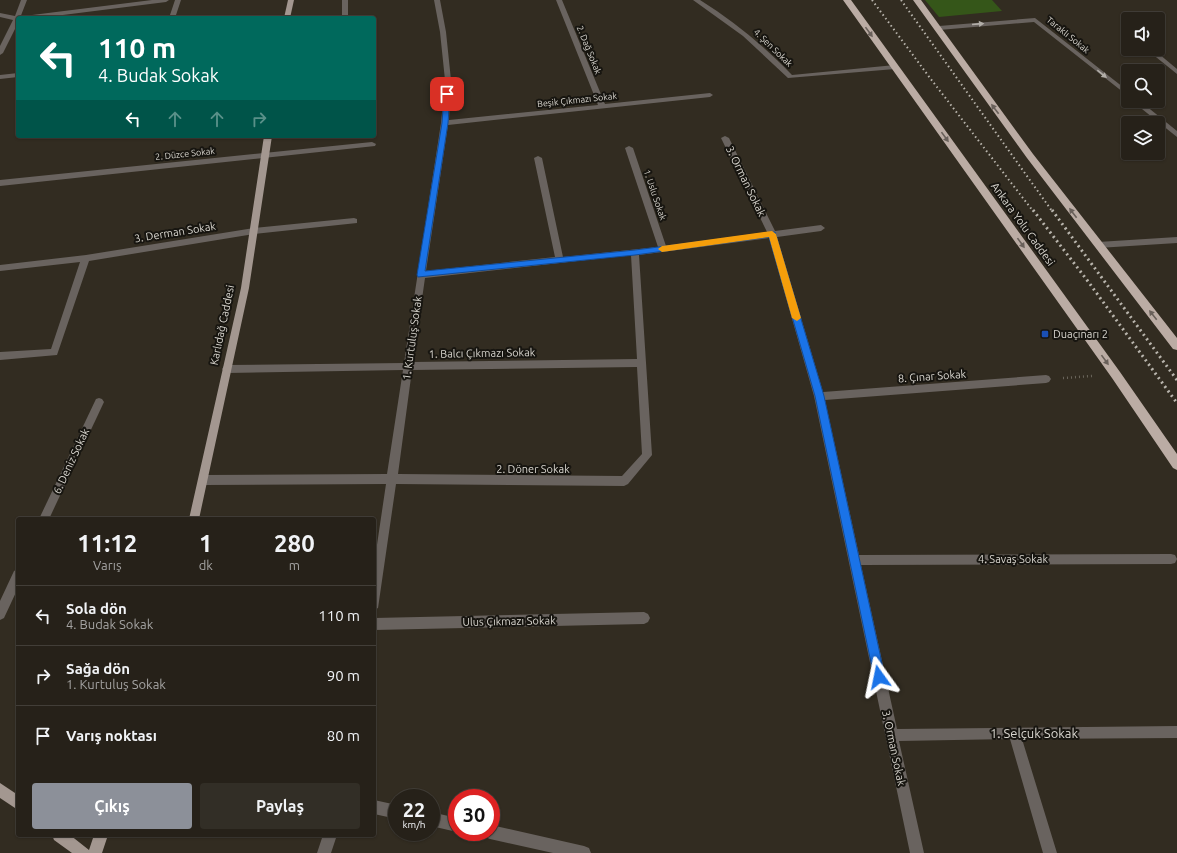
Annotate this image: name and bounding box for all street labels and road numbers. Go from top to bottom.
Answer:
street label: Taraklı Sokak [1045,15,1092,56]
street label: 2. Dağ Sokak [575,24,603,76]
street label: 4. Şen Sokak [752,27,795,69]
street label: Beşik Çıkmazı Sokak [537,91,618,109]
street label: 3. Orman Sokak [724,144,768,219]
street label: 2. Düzce Sokak [155,146,216,162]
street label: 1. Uslu Sokak [642,168,668,222]
street label: Ankara Yolu Caddesi [989,180,1057,268]
street label: 3. Derman Sokak [133,220,217,244]
street label: Karlıdağ Caddesi [208,284,236,366]
street label: 1. Kurtuluş Sokak [400,295,424,381]
street label: 1. Balcı Çıkmazı Sokak [429,346,536,360]
street label: 8. Çınar Sokak [897,368,967,384]
street label: 6. Deniz Sokak [51,426,92,496]
street label: 2. Döner Sokak [496,463,570,475]
street label: 4. Savaş Sokak [978,553,1048,565]
street label: Ulus Çıkmazı Sokak [462,614,556,628]
street label: 3. Orman Sokak [880,709,908,787]
street label: 1. Selçuk Sokak [990,726,1078,740]

